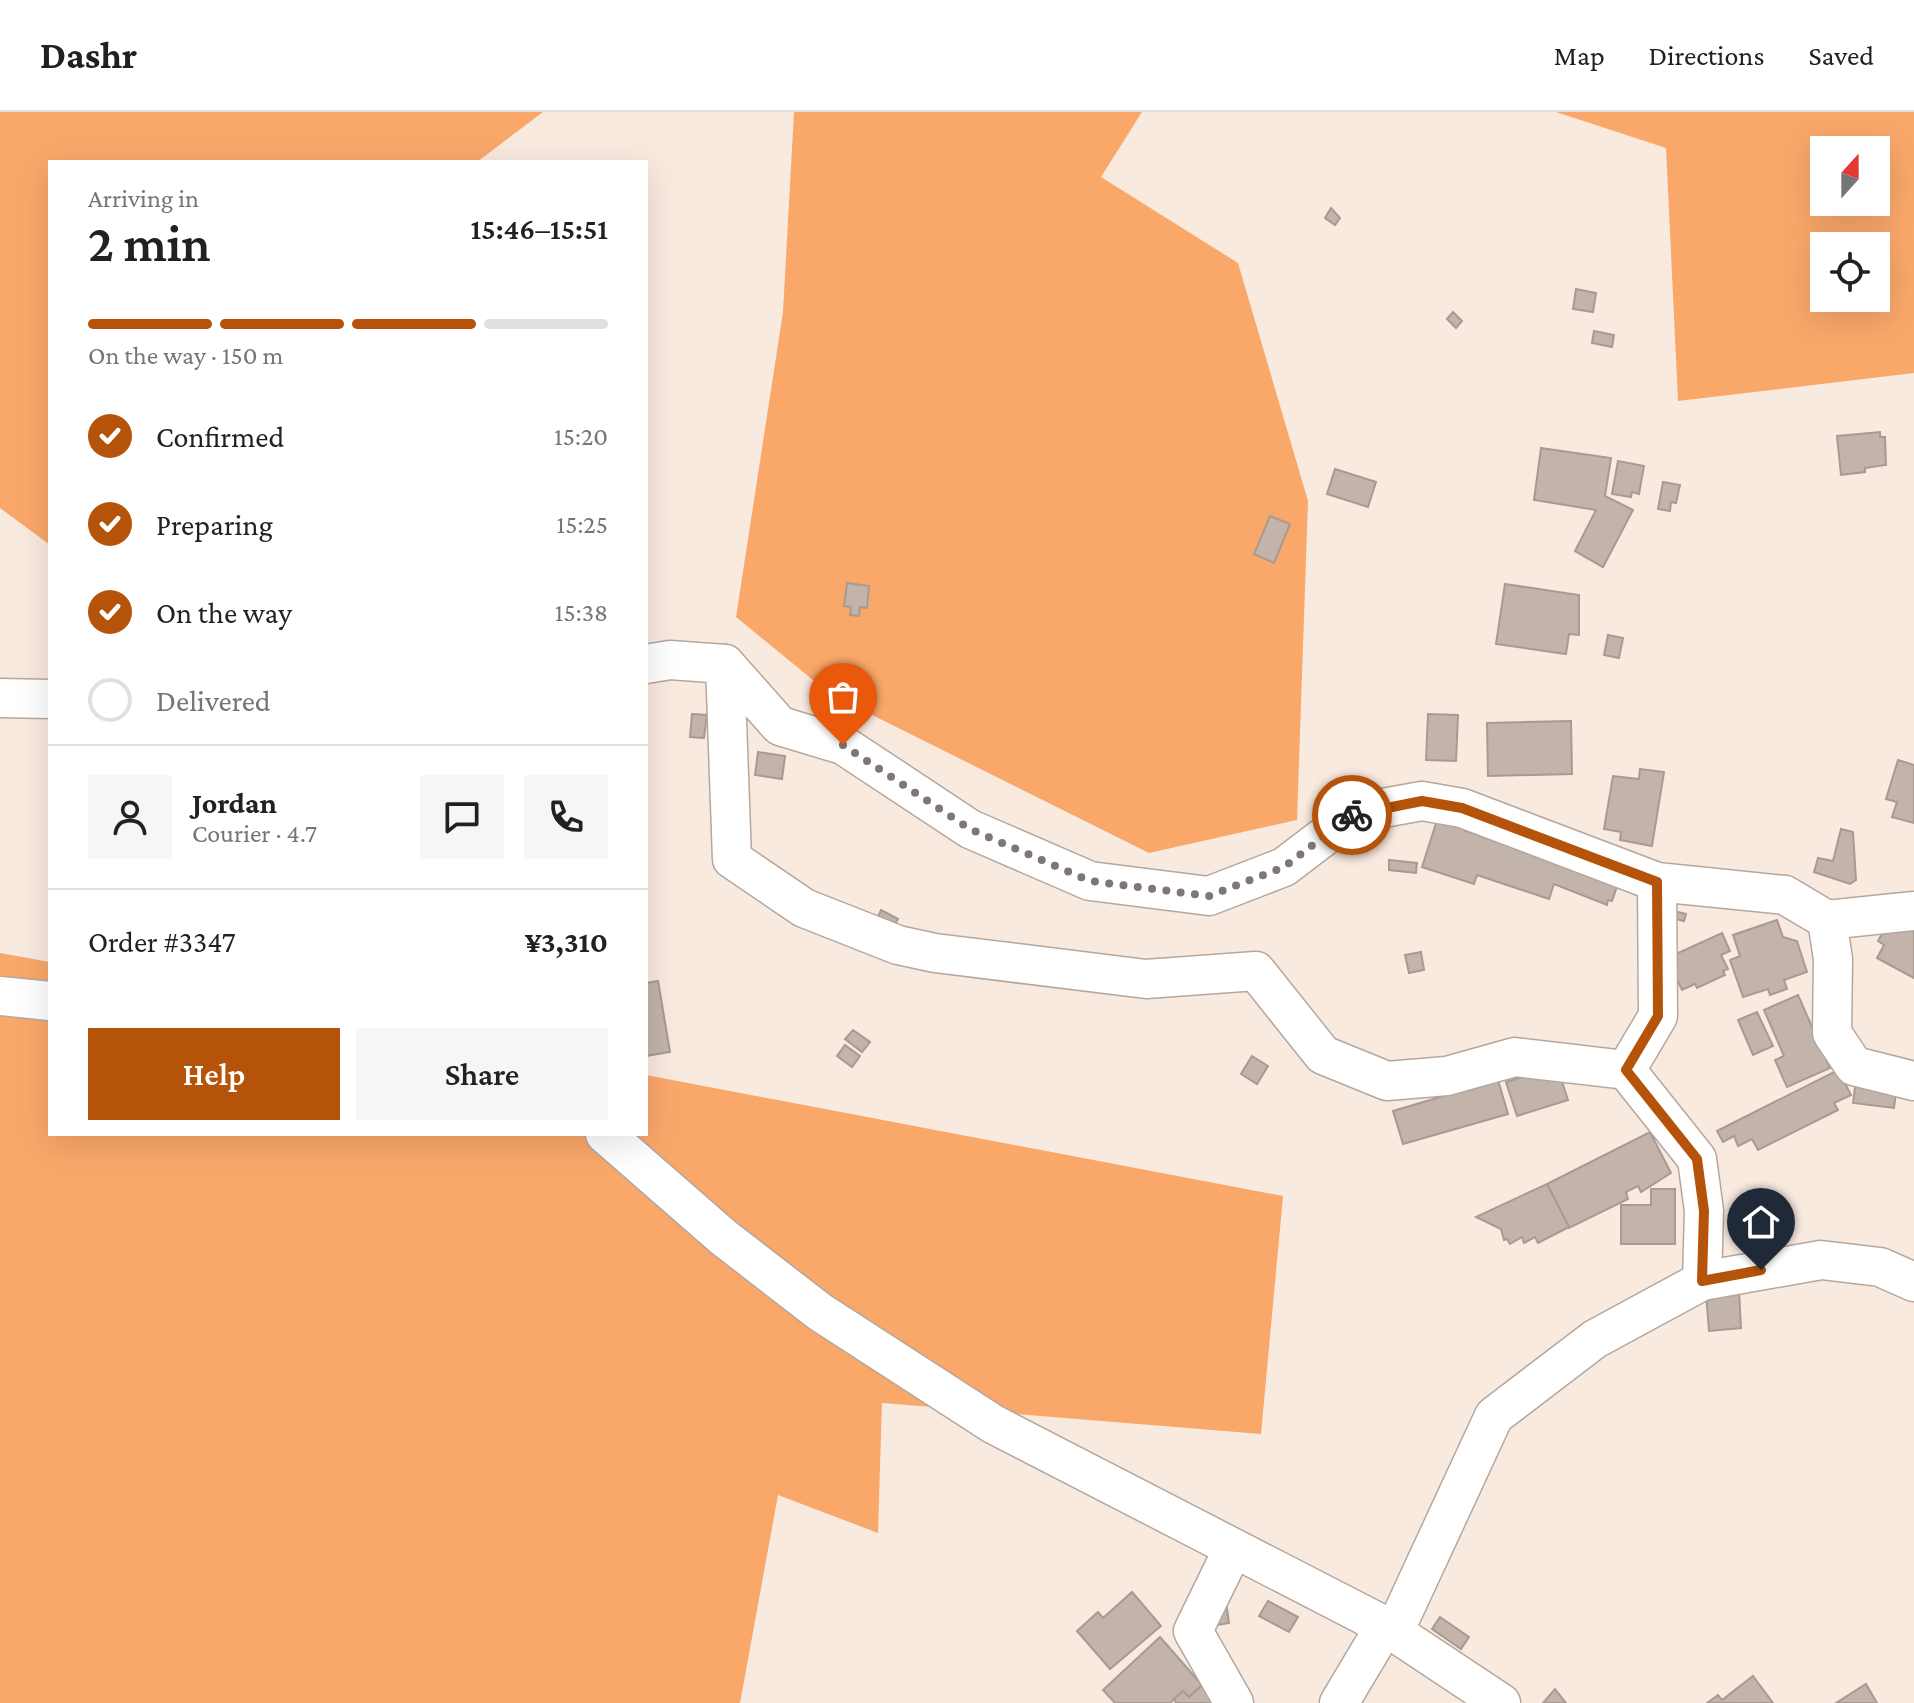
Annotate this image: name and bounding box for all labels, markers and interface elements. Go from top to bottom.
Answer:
text: Dashr [40,34,137,76]
text: Map [1554,40,1605,71]
text: Directions [1649,40,1764,71]
text: Saved [1808,40,1874,71]
north arrow [1810,136,1890,216]
map controls [1810,136,1890,312]
text: Arriving in [88,184,199,213]
text: 15:46–15:51 [471,212,608,245]
text: 2 min [88,214,211,272]
button: locate [1810,232,1890,312]
text: On the way · 150 m [88,341,283,370]
icon: check [88,414,132,458]
text: Confirmed [156,420,284,453]
text: 15:20 [554,422,608,451]
icon: check [88,502,132,546]
text: Preparing [156,508,273,541]
text: 15:25 [557,510,608,539]
icon: check [88,590,132,634]
text: On the way [156,596,292,629]
text: 15:38 [555,598,608,627]
pin [809,663,877,745]
icon: bag [821,675,865,719]
text: Delivered [156,684,271,717]
button: person [88,775,172,859]
button: chat [420,775,504,859]
button: phone [524,775,608,859]
courier [1312,775,1392,855]
text: Jordan [192,786,277,819]
icon: bike [1330,793,1374,837]
text: Courier · 4.7 [192,819,317,848]
text: Order #3347 [88,925,236,958]
text: ¥3,310 [525,925,608,958]
button: Help [88,1028,340,1120]
button: Share [356,1028,608,1120]
pin [1727,1188,1795,1270]
icon: home [1739,1200,1783,1244]

